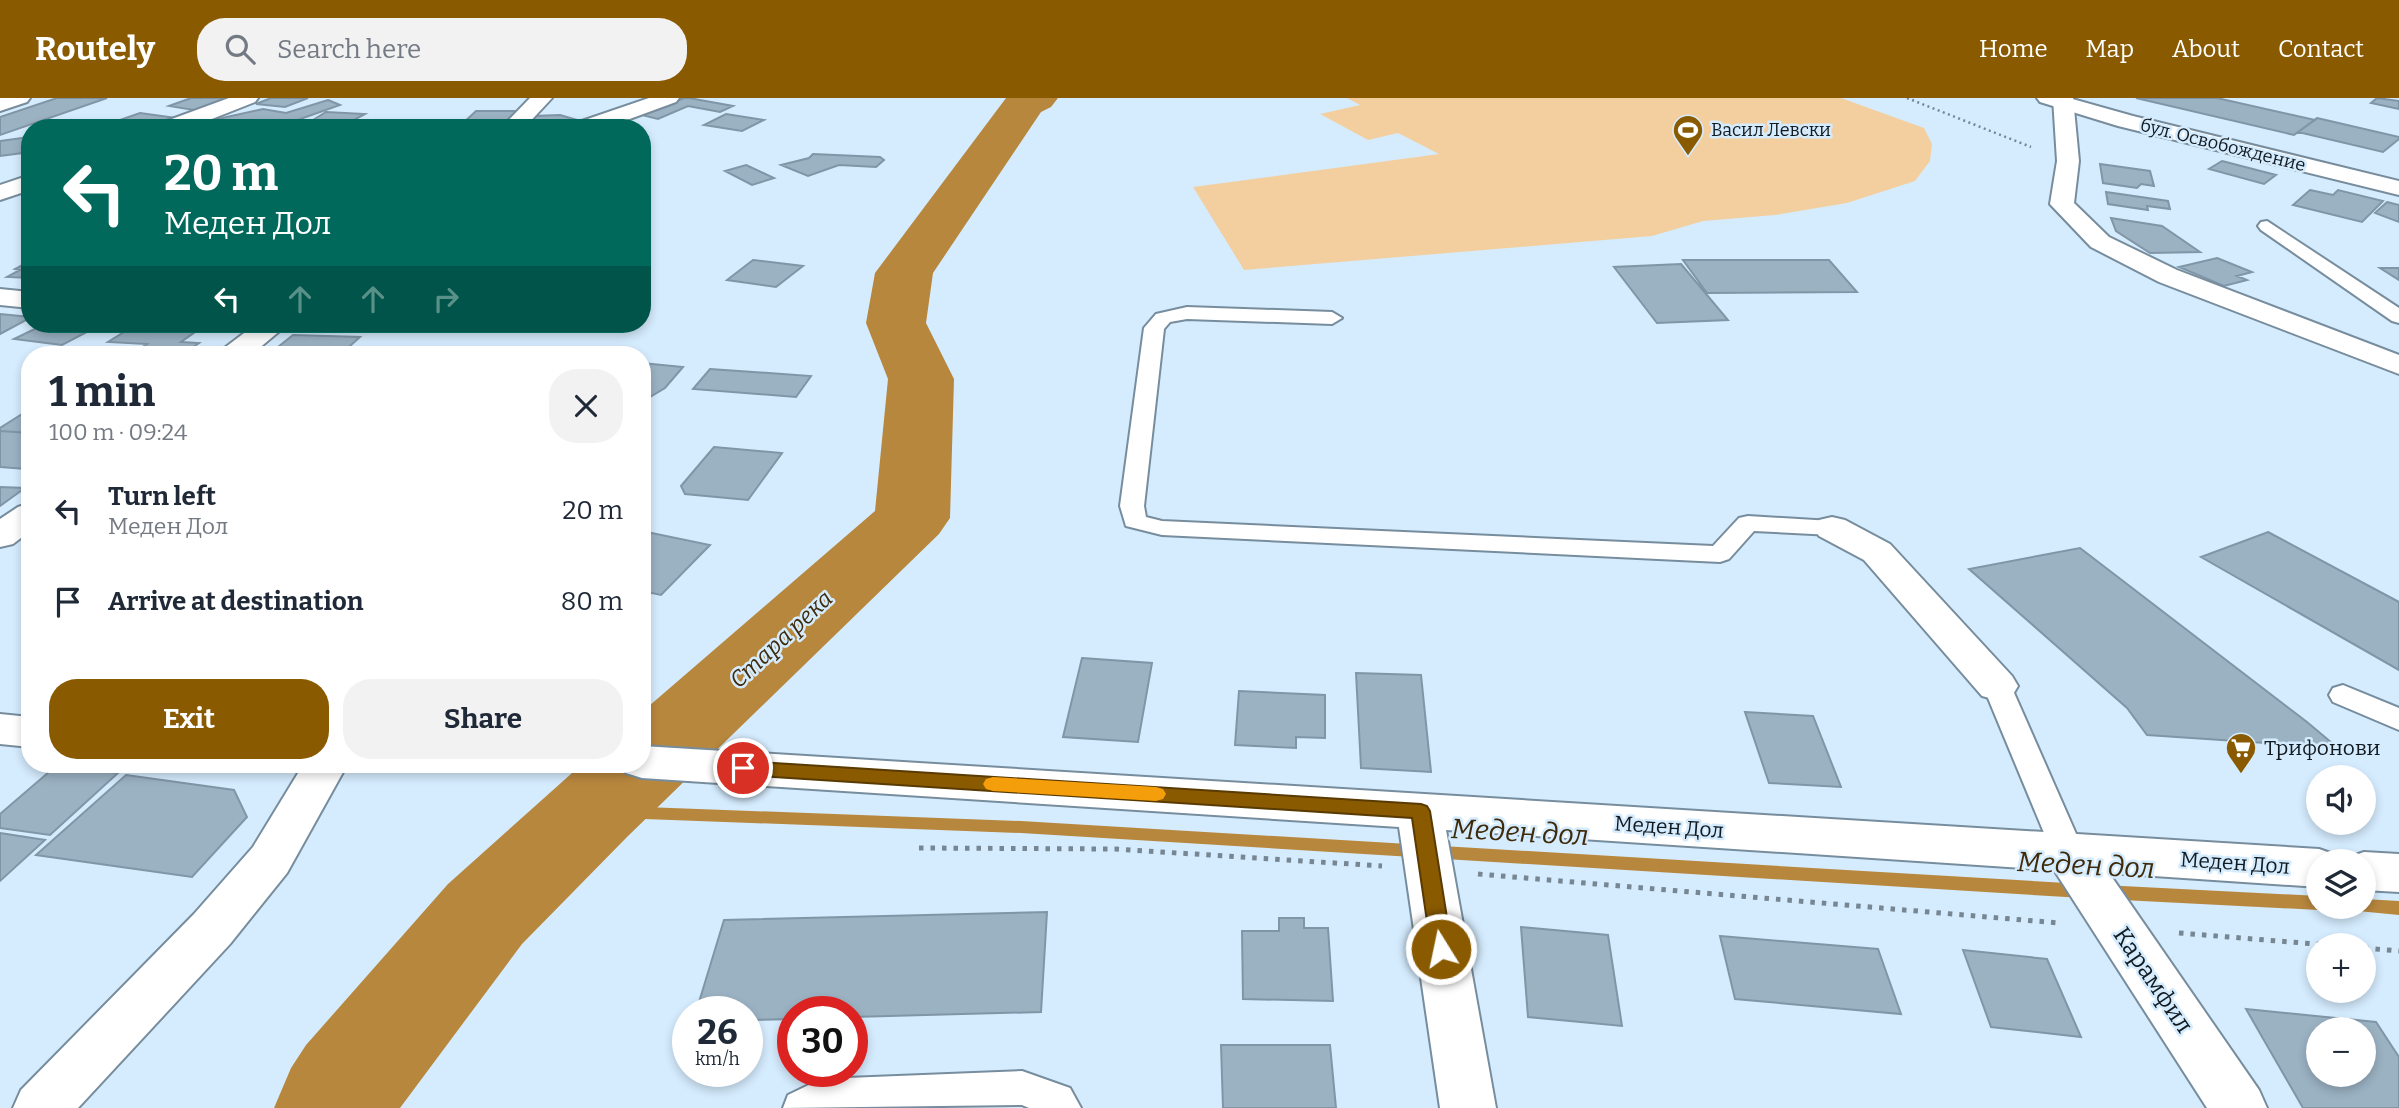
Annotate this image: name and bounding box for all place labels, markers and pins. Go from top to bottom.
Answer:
sports icon: Васил Левски [1671,113,1705,157]
place label: Васил Левски [1711,119,1831,141]
supermarket icon: Трифонови [2224,731,2258,775]
place label: Трифонови [2264,735,2381,761]
pin [713,738,773,798]

